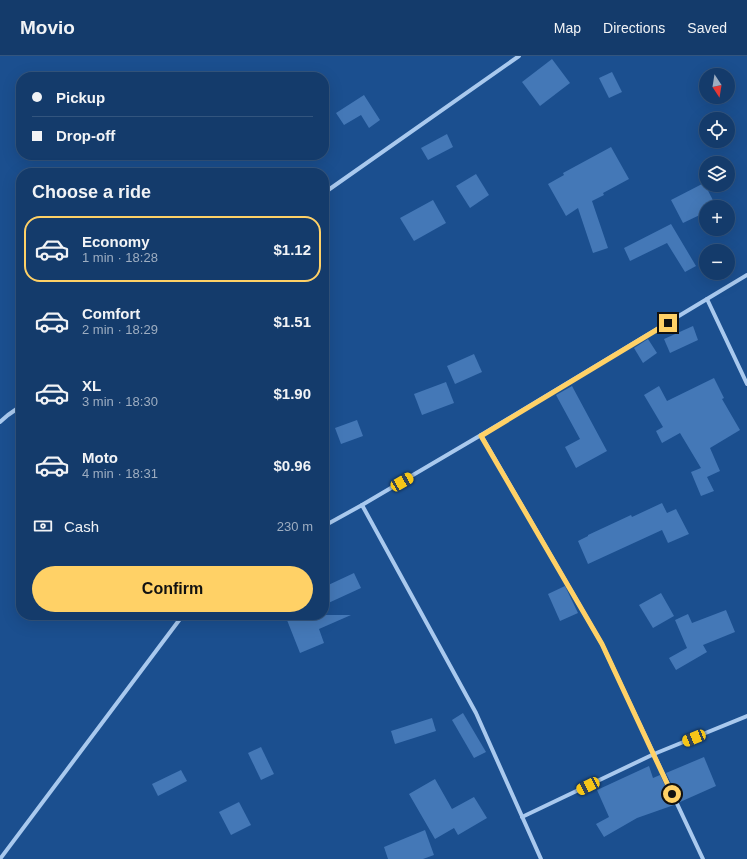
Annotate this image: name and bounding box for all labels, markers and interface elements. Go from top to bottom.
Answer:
text: Movio [20,17,75,38]
text: Map [554,20,581,36]
text: Directions [603,20,665,36]
text: Saved [687,20,727,36]
north arrow [699,68,735,104]
map controls [699,68,735,280]
text: Pickup [56,89,105,106]
button: locate [699,112,735,148]
text: Drop-off [56,127,115,144]
button: layers [699,156,735,192]
text: Choose a ride [32,182,151,202]
button: + [699,200,735,236]
icon: car [34,231,70,267]
text: Economy [82,233,150,250]
text: $1.12 [273,241,311,258]
button: − [699,244,735,280]
text: 1 min · 18:28 [82,250,158,265]
icon: car [34,303,70,339]
text: Comfort [82,305,140,322]
text: $1.51 [273,313,311,330]
route end [659,314,677,332]
text: 2 min · 18:29 [82,322,158,337]
icon: car [34,375,70,411]
text: XL [82,377,101,394]
text: $1.90 [273,385,311,402]
text: 3 min · 18:30 [82,394,158,409]
icon: car [34,447,70,483]
text: Moto [82,449,118,466]
text: $0.96 [273,457,311,474]
text: 4 min · 18:31 [82,466,158,481]
car [389,471,415,493]
icon: cash [32,515,54,537]
text: Cash [64,518,99,535]
text: 230 m [277,519,313,534]
button: Confirm [32,566,313,612]
car [681,728,707,748]
car [575,775,601,797]
route start [663,785,681,803]

